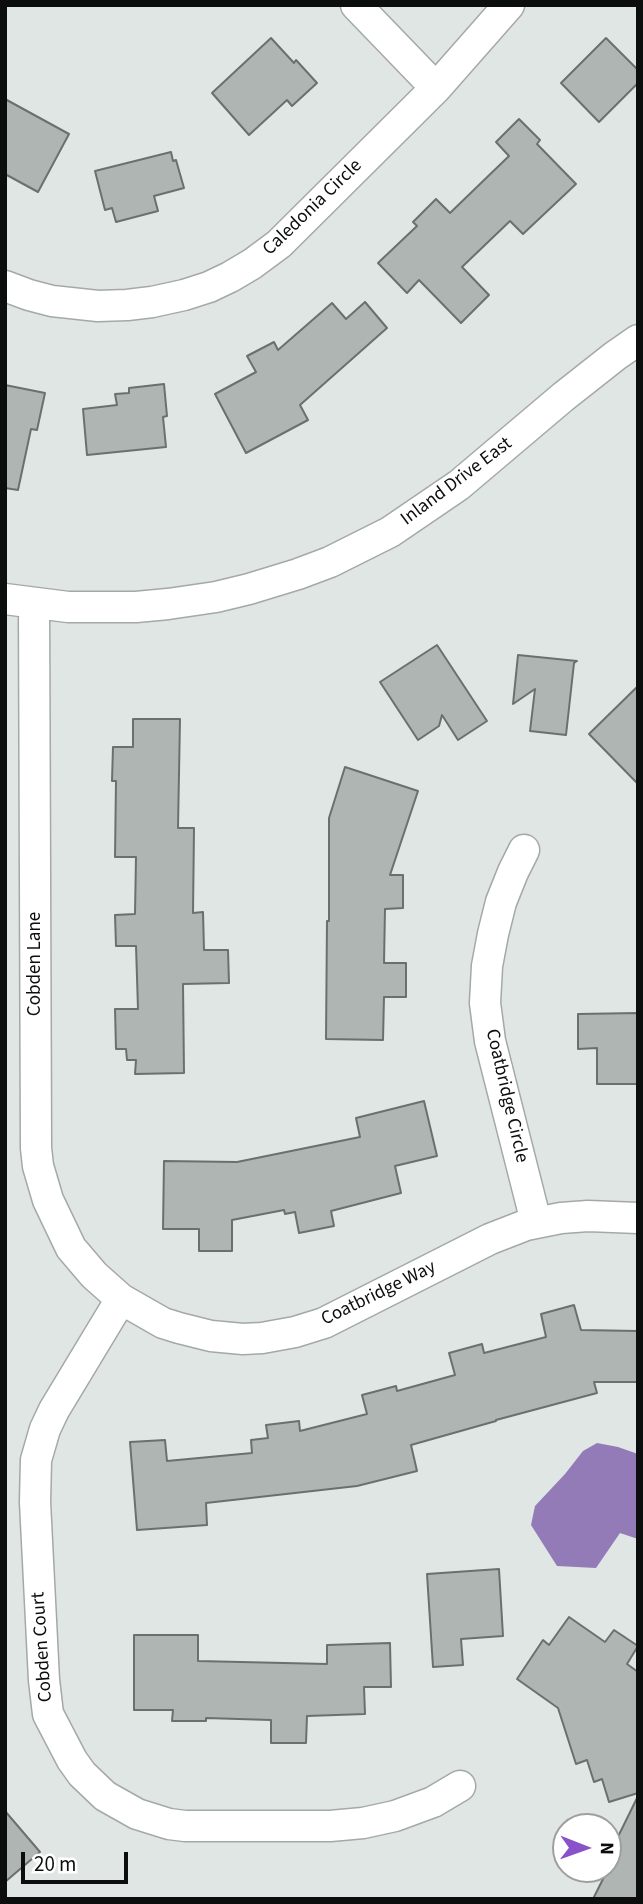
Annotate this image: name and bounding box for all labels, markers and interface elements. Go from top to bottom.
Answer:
street label: Caledonia Circle [259,155,367,261]
street label: Inland Drive East [397,433,517,531]
street label: Cobden Lane [25,912,47,1016]
street label: Coatbridge Circle [480,1027,532,1165]
street label: Coatbridge Way [318,1256,440,1332]
street label: Cobden Court [28,1591,58,1703]
north arrow [552,1813,622,1883]
scale bar [24,1838,131,1882]
text: N [593,1842,620,1855]
text: 20 m [34,1849,76,1879]

